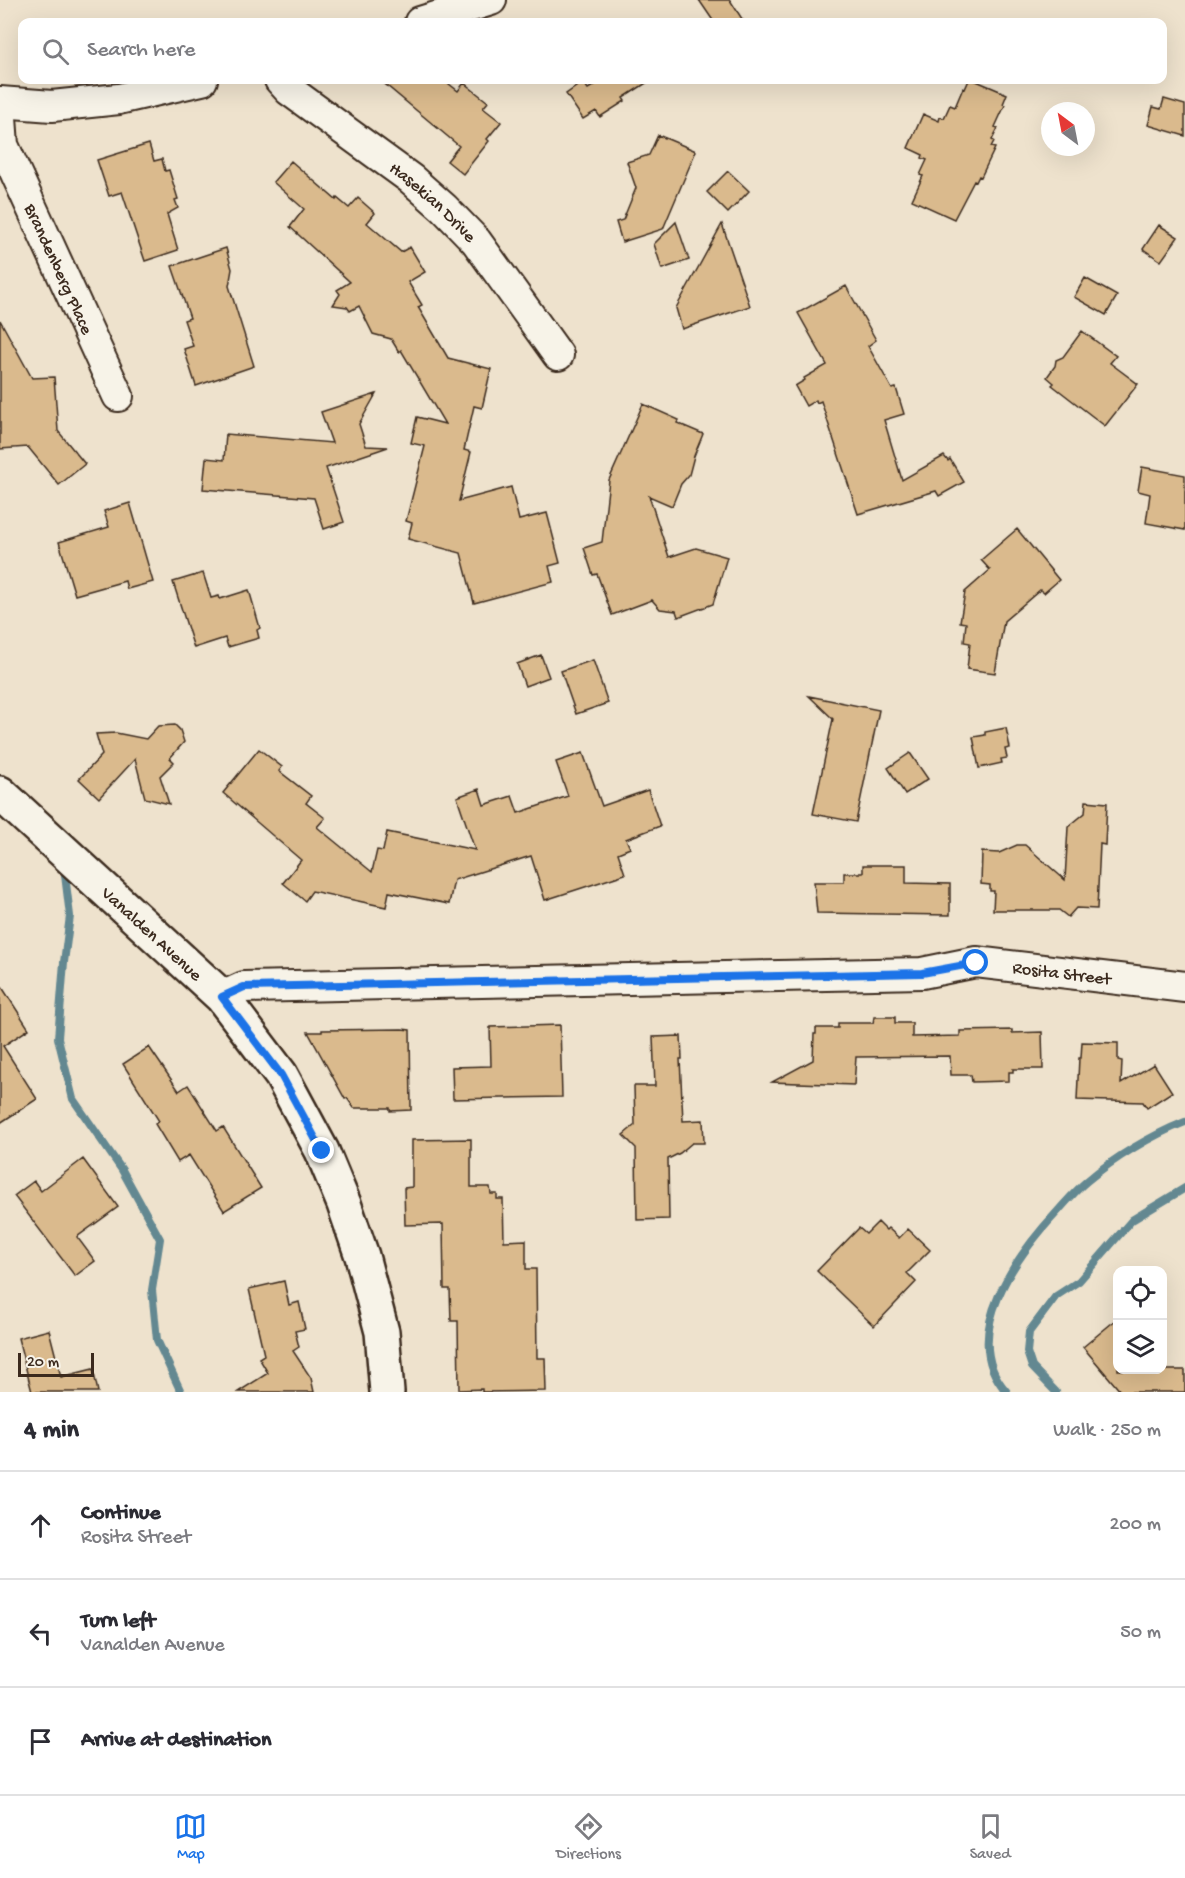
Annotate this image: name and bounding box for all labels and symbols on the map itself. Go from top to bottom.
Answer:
north arrow [1041,102,1095,156]
street label: Hasekian Drive [384,159,480,248]
street label: Brandenberg Place [18,200,97,339]
street label: Vanalden Avenue [95,883,206,987]
route start [962,949,988,975]
street label: Rosita Street [1011,958,1114,991]
route end [308,1137,334,1163]
scale bar [18,1350,94,1378]

